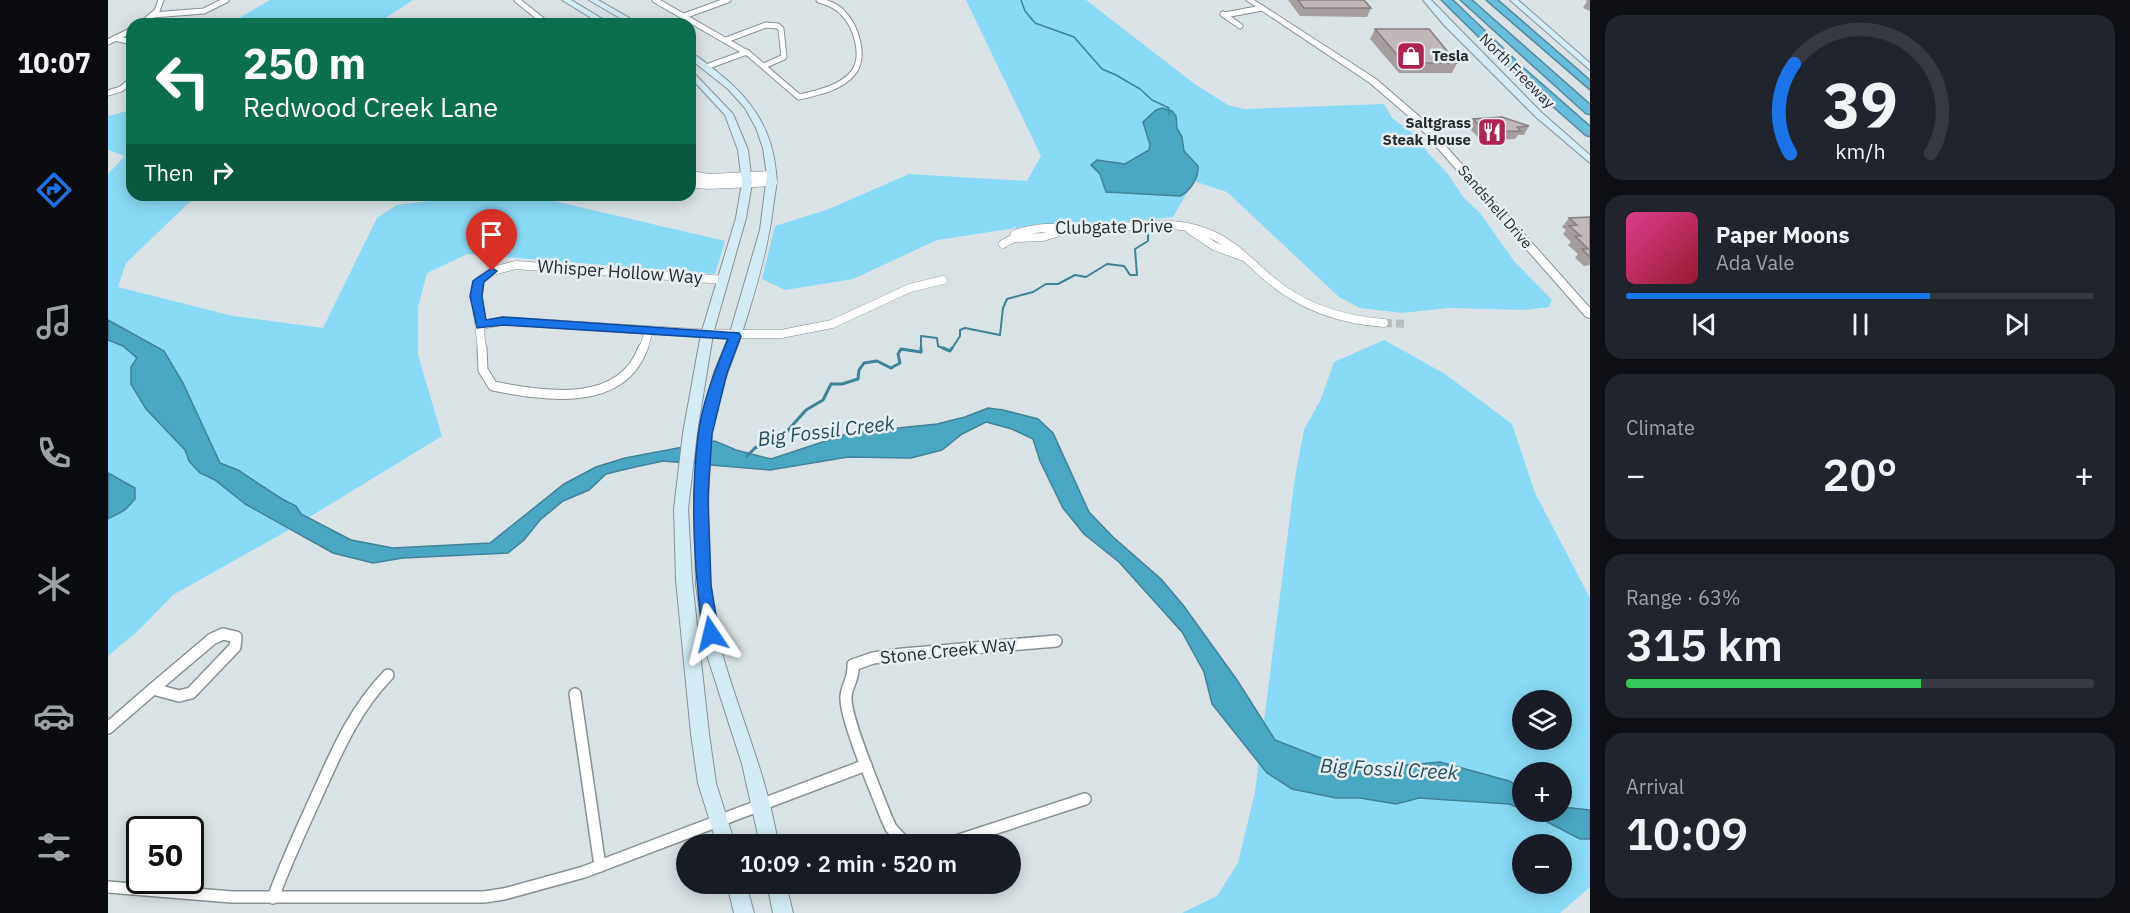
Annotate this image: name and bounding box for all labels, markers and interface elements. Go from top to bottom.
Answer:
street label: North Freeway [1476,29,1559,113]
text: 250 m [243,36,366,91]
shop icon: Tesla [1395,40,1427,72]
icon: left [144,42,222,120]
text: 10:07 [17,45,91,80]
place label: Tesla [1432,46,1469,65]
text: 39 [1823,64,1897,145]
text: Redwood Creek Lane [243,89,498,124]
place label: Saltgrass Steak House [1383,113,1471,149]
restaurant icon: Saltgrass Steak House [1476,116,1508,148]
text: km/h [1835,138,1885,166]
icon: right [206,156,239,189]
text: Then [144,158,194,187]
street label: Sandshell Drive [1454,161,1537,252]
icon: directions [33,169,75,211]
pin [466,209,517,271]
street label: Clubgate Drive [1055,214,1173,239]
icon: arrive [475,218,508,251]
text: Paper Moons [1716,220,1849,249]
text: Ada Vale [1716,249,1795,276]
street label: Whisper Hollow Way [537,254,703,289]
icon: music [33,301,75,343]
icon: previous [1688,308,1721,341]
icon: pause [1844,308,1877,341]
icon: next [2000,308,2033,341]
water label: Big Fossil Creek [756,409,897,452]
text: Climate [1626,414,1695,441]
icon: phone [33,432,75,474]
text: 20° [1822,445,1898,503]
text: − [1626,453,1646,496]
text: + [2074,453,2094,496]
icon: climate [33,563,75,605]
text: Range · 63% [1626,584,1741,611]
position arrow [679,602,743,666]
text: 315 km [1626,615,1783,673]
street label: Stone Creek Way [879,632,1017,669]
map controls [1512,690,1572,894]
button: layers [1512,690,1572,750]
icon: car [33,695,75,737]
water label: Big Fossil Creek [1319,751,1459,786]
button: + [1512,762,1572,822]
text: Arrival [1626,773,1684,800]
text: 10:09 [1626,804,1748,862]
speed limit sign: 50 [126,816,204,894]
icon: filters [33,826,75,868]
button: − [1512,834,1572,894]
text: 10:09 · 2 min · 520 m [740,849,957,878]

